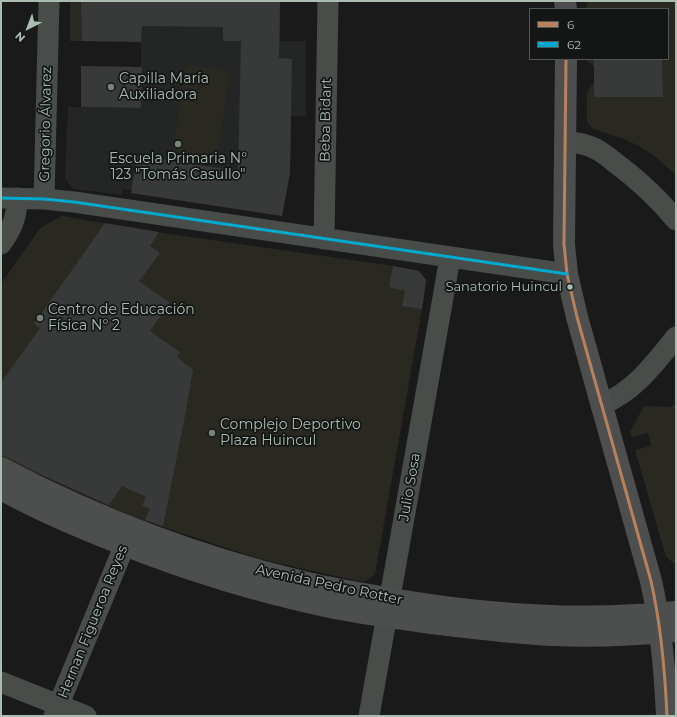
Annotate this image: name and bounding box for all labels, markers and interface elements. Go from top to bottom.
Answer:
north arrow [8,8,48,48]
legend [529,8,669,60]
text: 6 [567,17,574,32]
text: N [12,29,28,45]
text: 62 [567,37,581,52]
street label: Gregorio Álvarez [37,66,55,182]
place label: Capilla María Auxiliadora [119,71,209,104]
street label: Beba Bidart [317,78,335,162]
marker: Capilla María Auxiliadora [106,82,116,92]
marker: Escuela Primaria N° 123 "Tomás Casullo" [173,139,183,149]
place label: Escuela Primaria N° 123 "Tomás Casullo" [109,151,247,184]
place label: Sanatorio Huincul [445,279,562,295]
marker: Sanatorio Huincul [565,282,575,292]
place label: Centro de Educación Física N° 2 [48,302,195,334]
marker: Centro de Educación Física N° 2 [35,313,45,323]
place label: Complejo Deportivo Plaza Huincul [220,417,361,450]
marker: Complejo Deportivo Plaza Huincul [207,428,217,438]
street label: Julio Sosa [396,452,424,522]
street label: Hernan Figueroa Reyes [55,543,131,701]
street label: Avenida Pedro Rotter [254,561,404,609]

